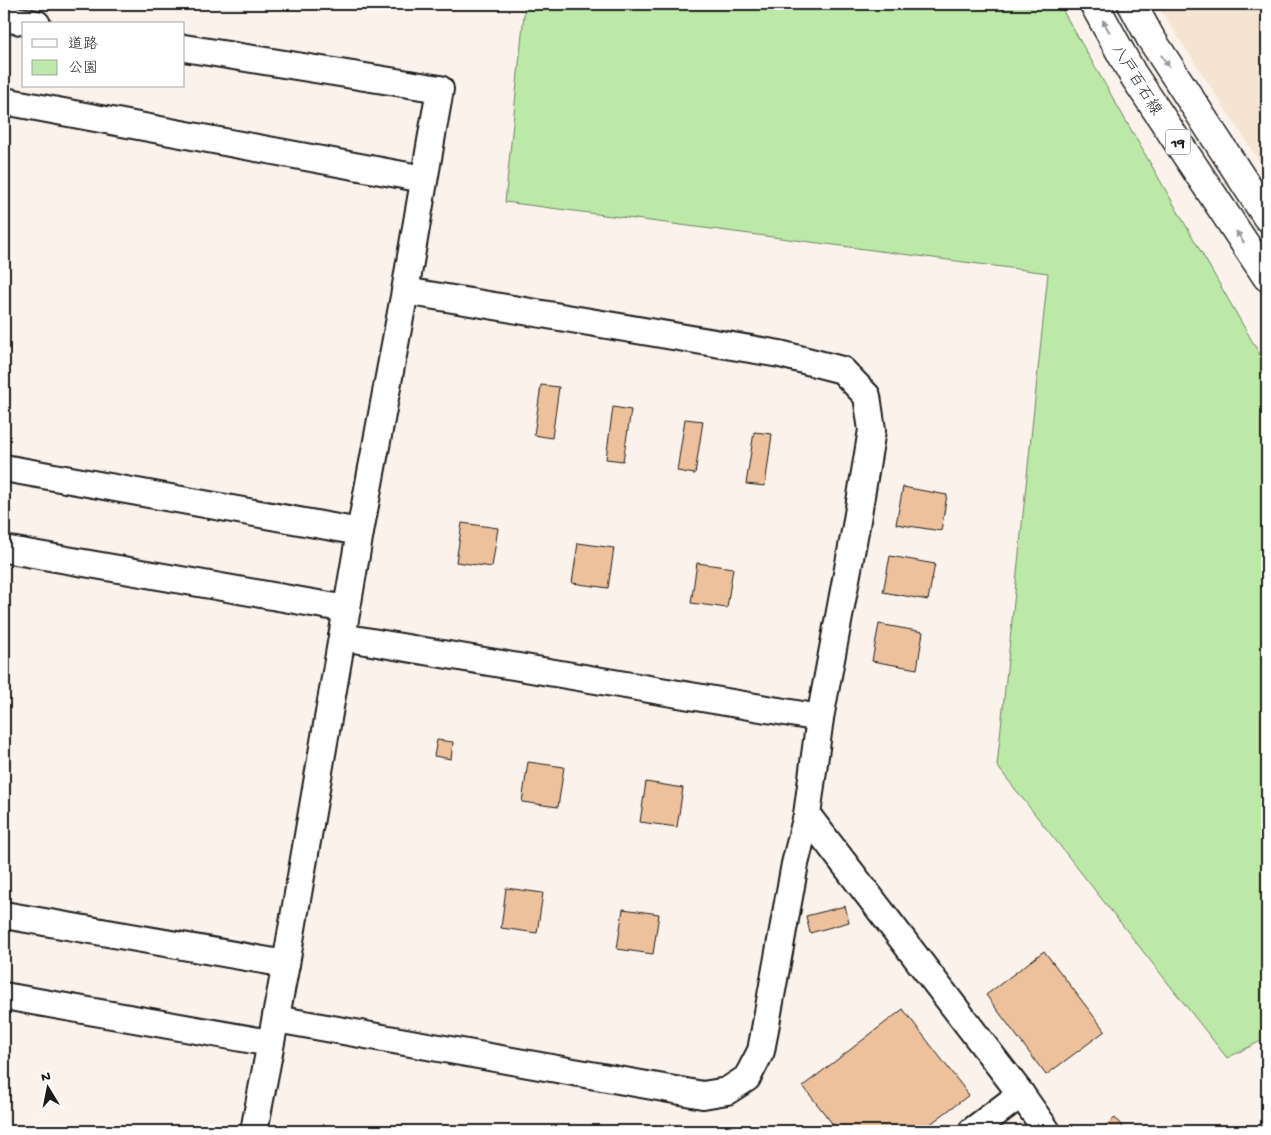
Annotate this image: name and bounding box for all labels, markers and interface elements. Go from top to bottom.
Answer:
one-way arrow [1102,18,1110,33]
legend [22,22,185,88]
text: 道路 [68,36,98,54]
street label: 八戸百石線 [1106,41,1166,120]
one-way arrow [1161,54,1170,68]
text: 公園 [68,60,98,78]
road number: 19 [1166,130,1190,154]
one-way arrow [1236,230,1245,243]
north arrow [22,1062,72,1112]
text: N [40,1068,52,1087]

